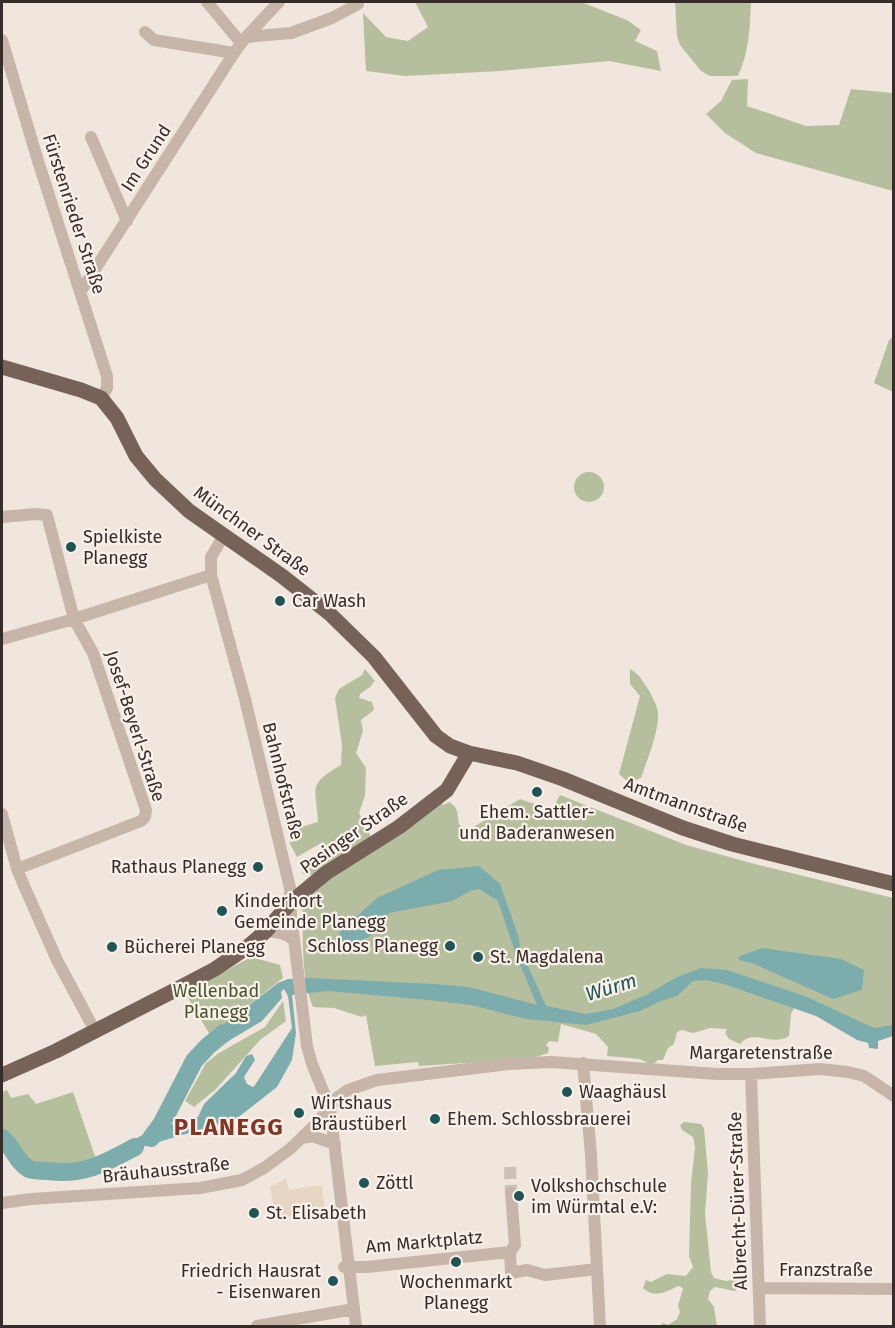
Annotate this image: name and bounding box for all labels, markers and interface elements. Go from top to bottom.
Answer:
street label: Im Grund [116,120,176,196]
street label: Fürstenrieder Straße [38,131,110,297]
street label: Münchner Straße [189,481,315,581]
place label: Spielkiste Planegg [83,526,162,569]
marker: Spielkiste Planegg [64,540,78,554]
place label: Car Wash [292,590,366,612]
marker: Car Wash [273,594,287,608]
street label: Josef-Beyerl-Straße [100,648,170,804]
street label: Bahnhofstraße [258,720,308,842]
street label: Amtmannstraße [621,772,751,838]
marker: Ehem. Sattler- und Baderanwesen [530,785,544,799]
street label: Pasinger Straße [296,788,412,878]
place label: Ehem. Sattler- und Baderanwesen [459,801,615,844]
place label: Rathaus Planegg [111,856,247,878]
marker: Rathaus Planegg [251,860,265,874]
place label: Kinderhort Gemeinde Planegg [234,890,386,933]
marker: Kinderhort Gemeinde Planegg [215,904,229,918]
place label: Schloss Planegg [308,935,439,957]
place label: Bücherei Planegg [124,936,265,958]
marker: Schloss Planegg [443,939,457,953]
marker: Bücherei Planegg [105,940,119,954]
place label: St. Magdalena [490,946,604,968]
marker: St. Magdalena [471,950,485,964]
water label: Würm [582,968,640,1006]
park label: Wellenbad Planegg [173,980,259,1023]
street label: Margaretenstraße [689,1042,833,1064]
place label: Waaghäusl [579,1081,667,1103]
marker: Waaghäusl [560,1085,574,1099]
place label: Wirtshaus Bräustüberl [311,1092,407,1135]
marker: Wirtshaus Bräustüberl [292,1106,306,1120]
place label: Ehem. Schlossbrauerei [447,1108,631,1130]
street label: Albrecht-Dürer-Straße [724,1111,752,1291]
marker: Ehem. Schlossbrauerei [428,1112,442,1126]
district label: PLANEGG [174,1113,284,1141]
street label: Bräuhausstraße [101,1152,231,1188]
place label: Zöttl [376,1172,414,1194]
place label: Volkshochschule im Würmtal e.V: [531,1175,667,1218]
marker: Zöttl [357,1176,371,1190]
marker: Volkshochschule im Würmtal e.V: [512,1189,526,1203]
place label: St. Elisabeth [266,1202,367,1224]
marker: St. Elisabeth [247,1206,261,1220]
street label: Am Marktplatz [365,1226,483,1258]
marker: Wochenmarkt Planegg [449,1255,463,1269]
street label: Franzstraße [779,1259,873,1281]
place label: Friedrich Hausrat - Eisenwaren [181,1260,321,1303]
place label: Wochenmarkt Planegg [400,1271,513,1314]
marker: Friedrich Hausrat - Eisenwaren [326,1274,340,1288]

